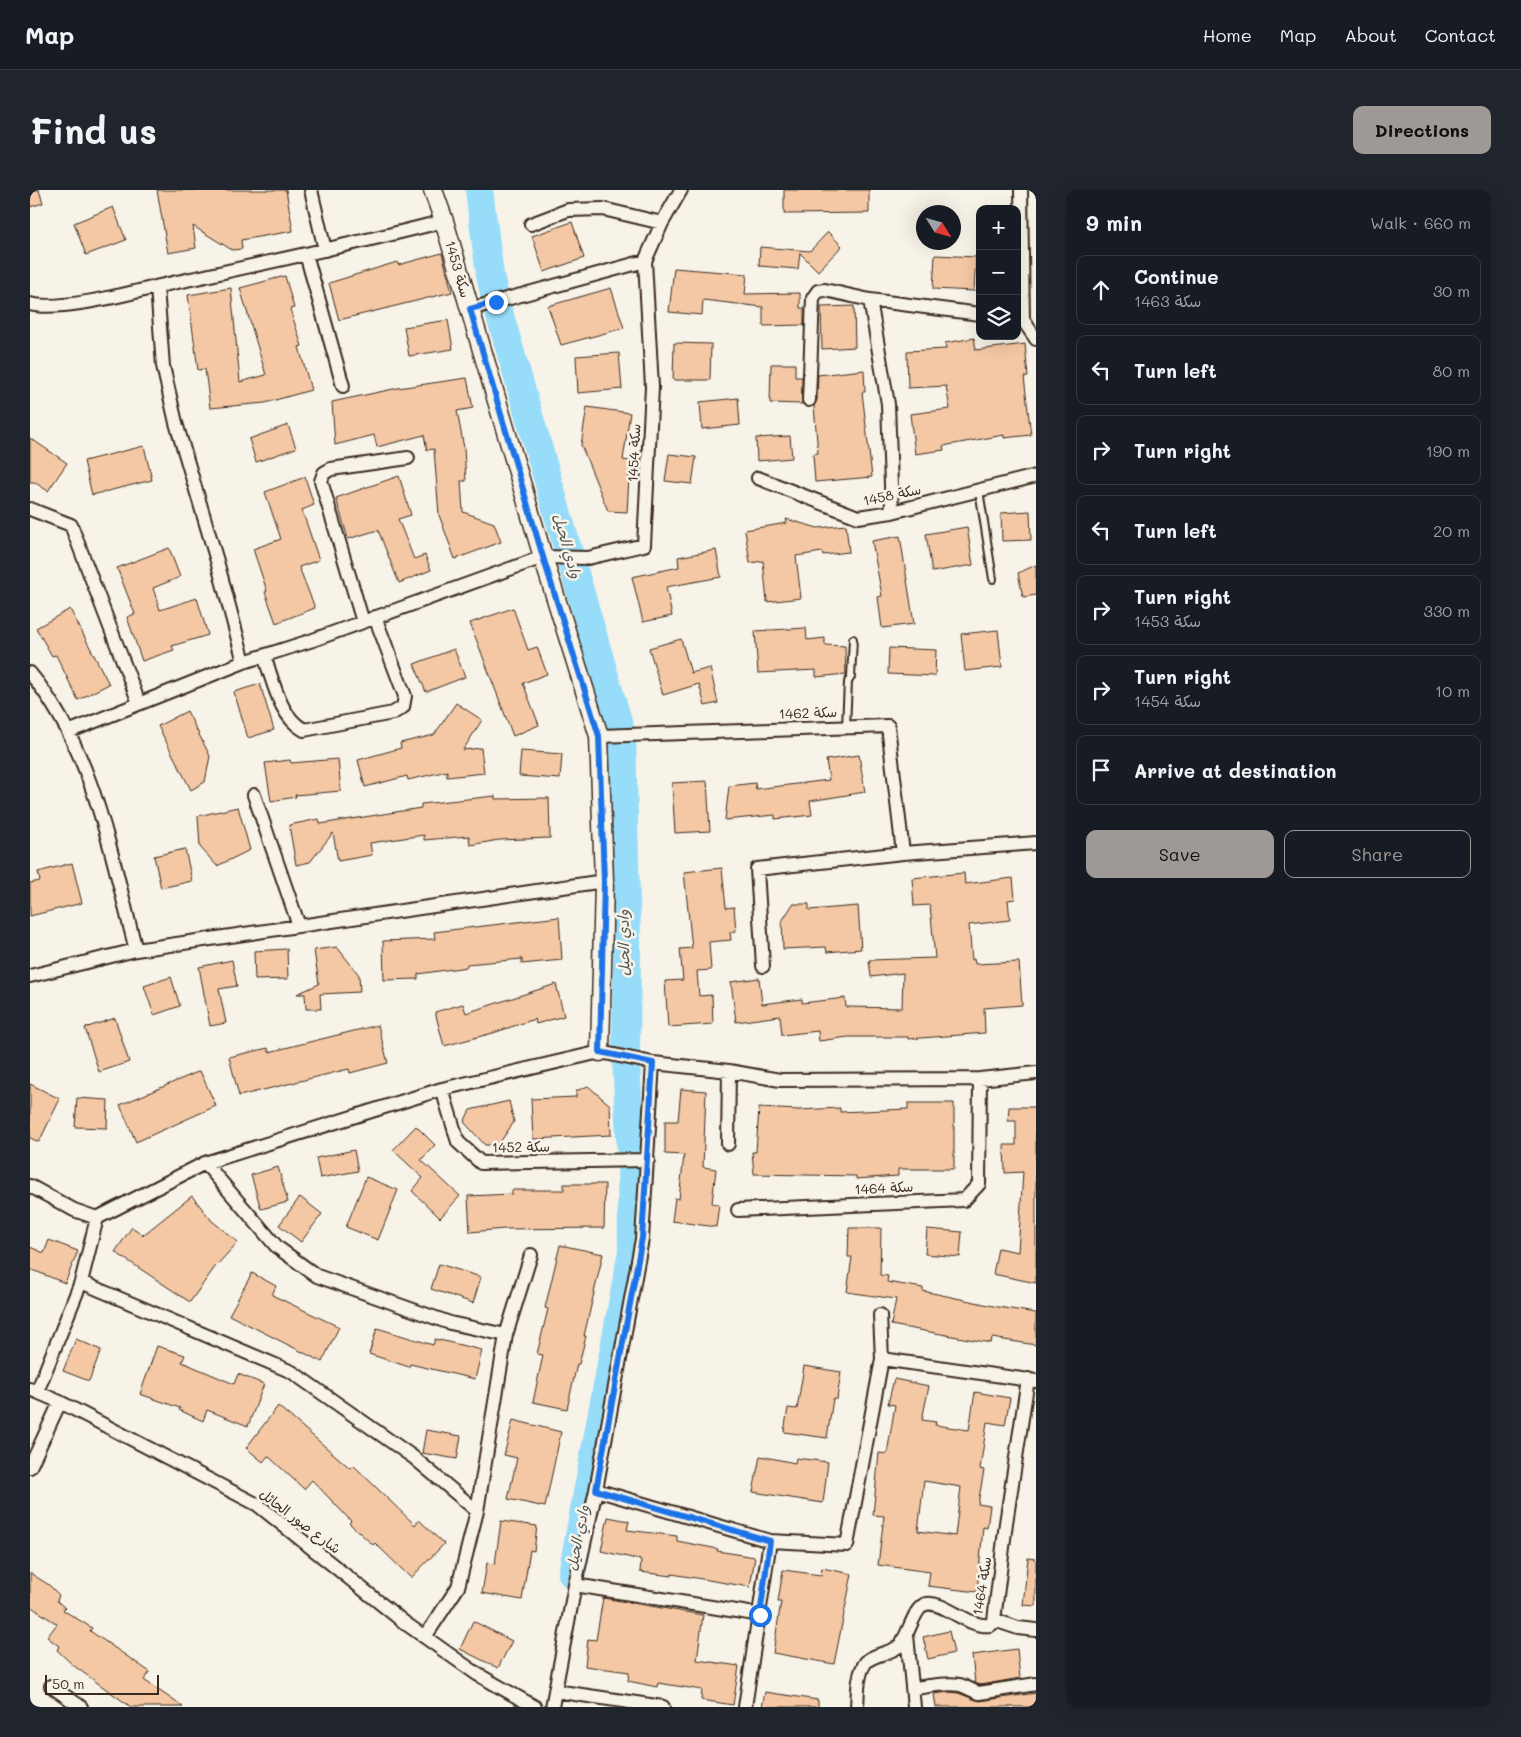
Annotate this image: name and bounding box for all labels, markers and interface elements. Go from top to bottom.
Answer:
text: Map [25,19,74,50]
text: Home [1203,23,1252,47]
text: Map [1280,23,1316,47]
text: About [1344,23,1397,47]
text: Contact [1425,23,1496,47]
button: Directions [1353,106,1491,154]
text: Find us [30,107,157,153]
north arrow [916,205,961,250]
map controls [976,205,1021,340]
button: + [976,205,1021,250]
text: 9 min [1086,209,1142,236]
text: Walk · 660 m [1370,212,1471,233]
street label: سكة 1453 [441,238,476,300]
button: − [976,250,1021,295]
text: Continue [1134,264,1219,289]
icon: ahead [1087,276,1115,304]
text: 30 m [1433,280,1470,301]
text: سكة 1463 [1134,290,1201,311]
route end [485,291,508,314]
button: layers [976,295,1021,340]
icon: left [1087,356,1115,384]
text: Turn left [1134,358,1217,383]
text: 80 m [1433,360,1470,381]
street label: سكة 1454 [622,423,645,483]
icon: right [1087,436,1115,464]
text: Turn right [1134,438,1231,463]
text: 190 m [1426,440,1470,461]
street label: سكة 1458 [861,479,923,510]
water label: وادي الحيل [547,511,587,581]
icon: left [1087,516,1115,544]
text: Turn left [1134,518,1217,543]
text: 20 m [1433,520,1470,541]
text: Turn right [1134,584,1231,609]
icon: right [1087,596,1115,624]
text: 330 m [1424,600,1470,621]
text: سكة 1453 [1134,610,1201,631]
text: Turn right [1134,664,1231,689]
icon: right [1087,676,1115,704]
text: 10 m [1435,680,1470,701]
text: سكة 1454 [1134,690,1201,711]
street label: سكة 1462 [778,702,838,723]
icon: arrive [1087,756,1115,784]
text: Arrive at destination [1134,758,1337,783]
button: Save [1086,830,1274,878]
button: Share [1284,830,1471,878]
water label: وادي الحيل [612,909,636,976]
street label: سكة 1452 [492,1136,550,1157]
street label: سكة 1464 [854,1176,914,1199]
street label: شارع صور الحائل [255,1484,345,1558]
water label: وادي الحيل [561,1503,595,1573]
street label: سكة 1464 [968,1555,996,1617]
route start [749,1604,772,1627]
scale bar [45,1672,159,1695]
text: 50 m [52,1674,84,1693]

